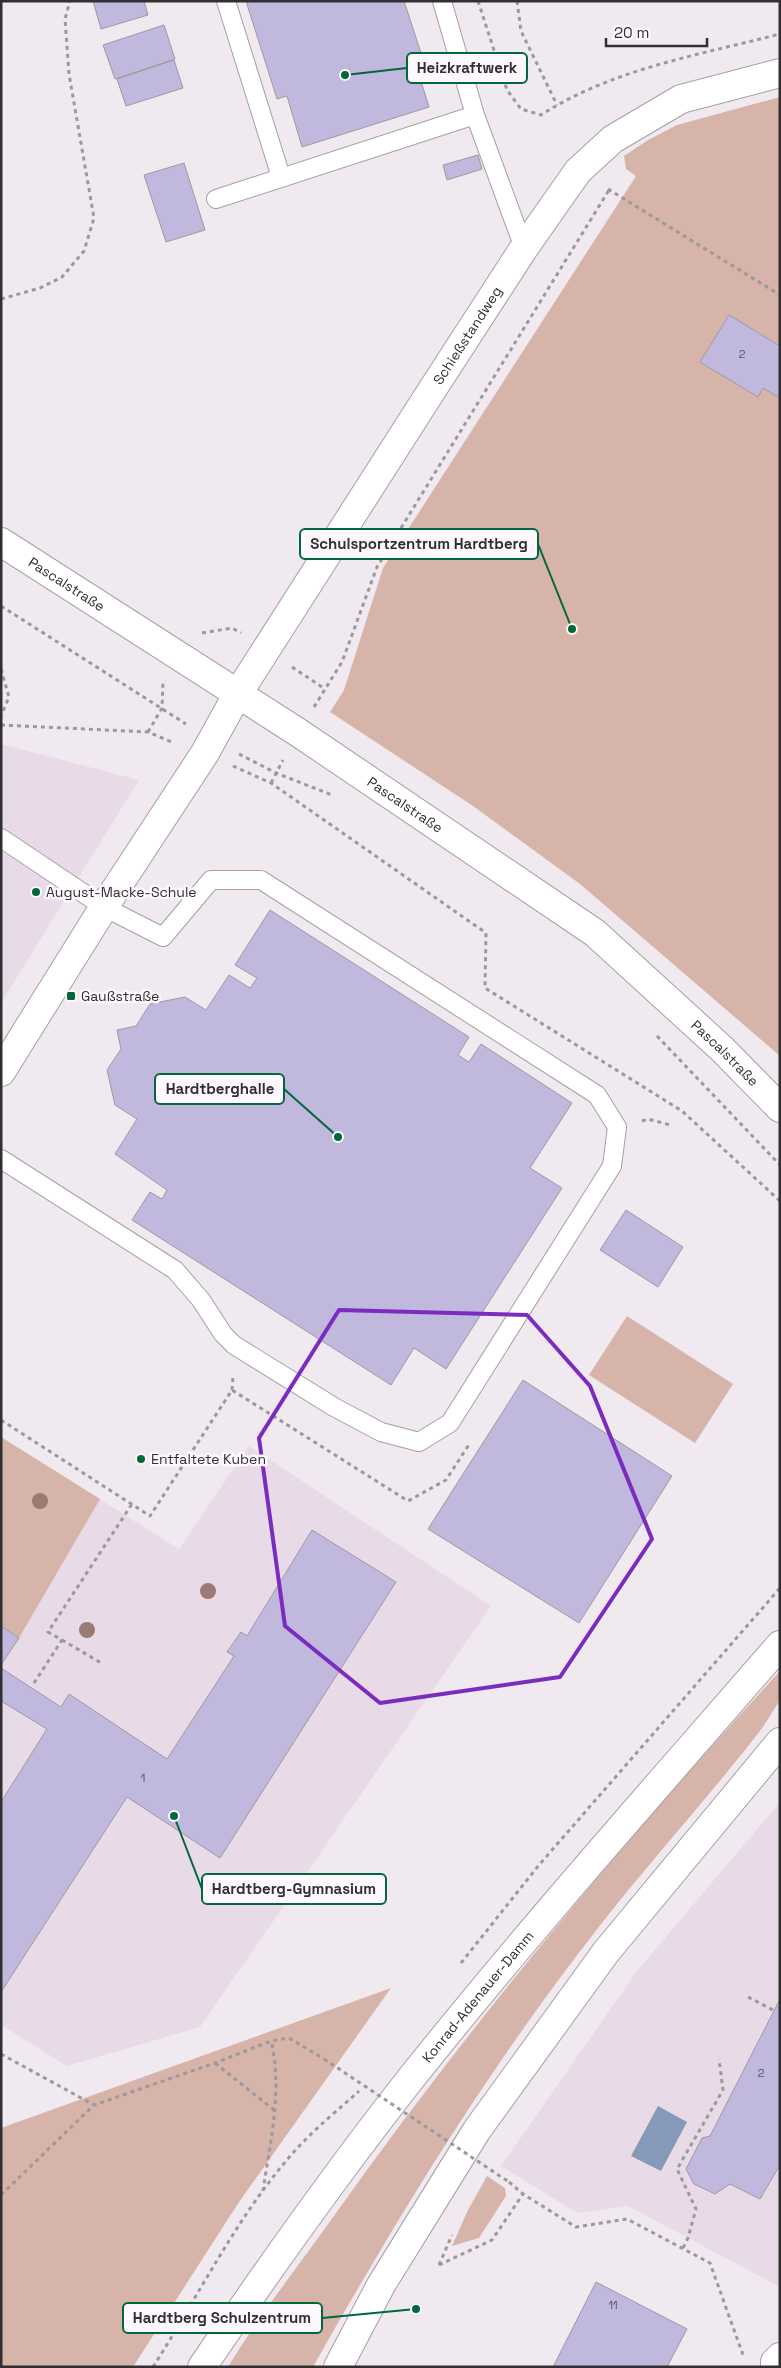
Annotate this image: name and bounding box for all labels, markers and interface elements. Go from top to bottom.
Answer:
scale bar [606,15,707,47]
text: 20 m [614,23,649,42]
callout: Heizkraftwerk [407,53,527,83]
text: Heizkraftwerk [417,58,518,77]
street label: Schießstandweg [429,283,506,388]
house number: 2 [739,347,746,361]
callout: Schulsportzentrum Hardtberg [300,529,538,559]
text: Schulsportzentrum Hardtberg [310,534,528,553]
street label: Pascalstraße [25,553,108,615]
street label: Pascalstraße [364,773,446,837]
place label: August-Macke-Schule [46,883,197,901]
marker: August-Macke-Schule [30,886,42,898]
place label: Gaußstraße [81,987,159,1005]
marker: Gaußstraße [65,990,77,1002]
street label: Pascalstraße [687,1016,762,1090]
callout: Hardtberghalle [155,1074,284,1104]
text: Hardtberghalle [166,1079,275,1098]
place label: Entfaltete Kuben [151,1450,266,1468]
marker: Entfaltete Kuben [135,1453,147,1465]
house number: 1 [141,1771,145,1785]
callout: Hardtberg-Gymnasium [202,1874,386,1904]
text: Hardtberg-Gymnasium [212,1879,376,1898]
street label: Konrad-Adenauer-Damm [418,1927,538,2066]
house number: 2 [758,2066,765,2080]
house number: 11 [608,2298,618,2312]
callout: Hardtberg Schulzentrum [123,2303,322,2333]
text: Hardtberg Schulzentrum [133,2308,311,2327]

